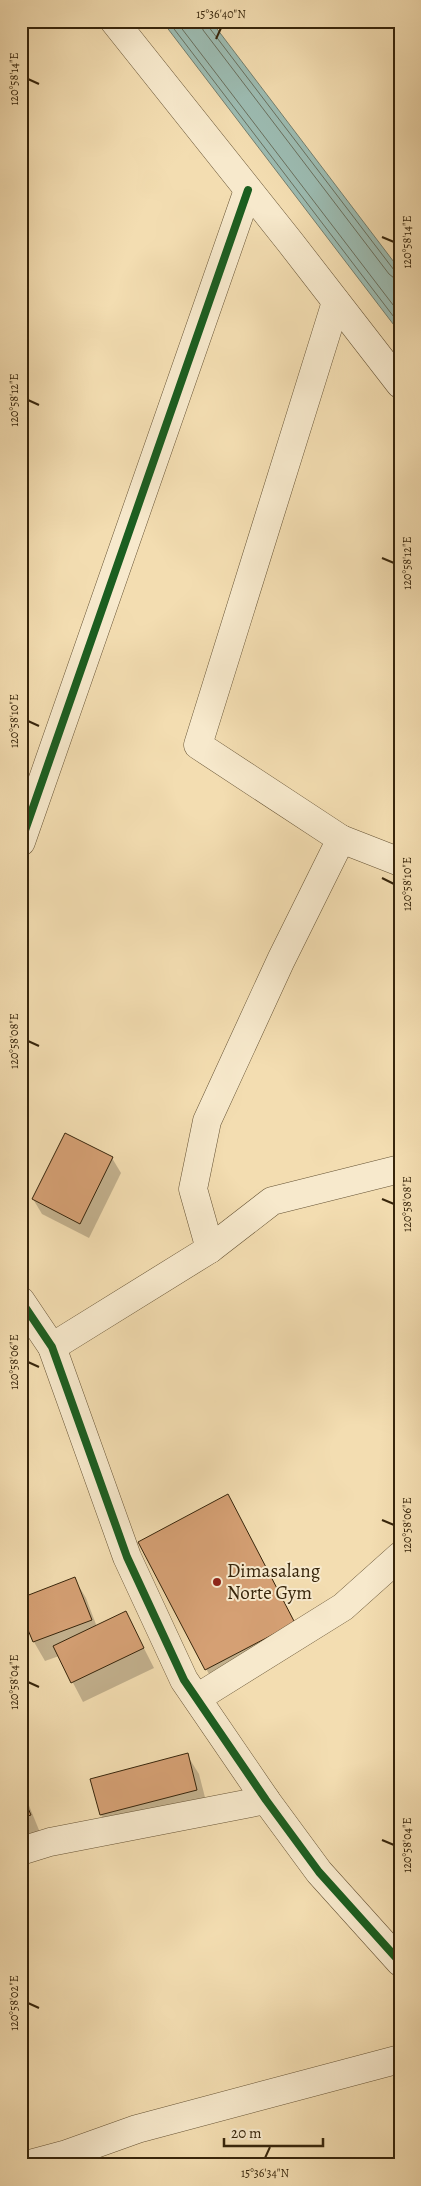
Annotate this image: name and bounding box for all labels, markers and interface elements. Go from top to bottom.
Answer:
text: 15°36'40"N [196,6,246,22]
text: 120°58'14"E [6,52,22,106]
text: 120°58'14"E [399,215,415,269]
text: 120°58'12"E [6,373,22,427]
text: 120°58'12"E [399,536,415,590]
text: 120°58'10"E [6,694,22,748]
text: 120°58'10"E [399,857,415,911]
text: 120°58'08"E [6,1013,22,1069]
text: 120°58'08"E [399,1176,415,1232]
text: 120°58'06"E [6,1334,22,1390]
text: 120°58'06"E [399,1497,415,1553]
place label: Dimasalang Norte Gym [227,1558,321,1606]
marker: Dimasalang Norte Gym [211,1576,223,1588]
text: 120°58'04"E [6,1654,22,1710]
text: 120°58'04"E [399,1817,415,1873]
text: 120°58'02"E [6,1975,22,2031]
scale bar [224,2116,322,2148]
text: 20 m [231,2123,262,2143]
text: 15°36'34"N [241,2165,289,2181]

